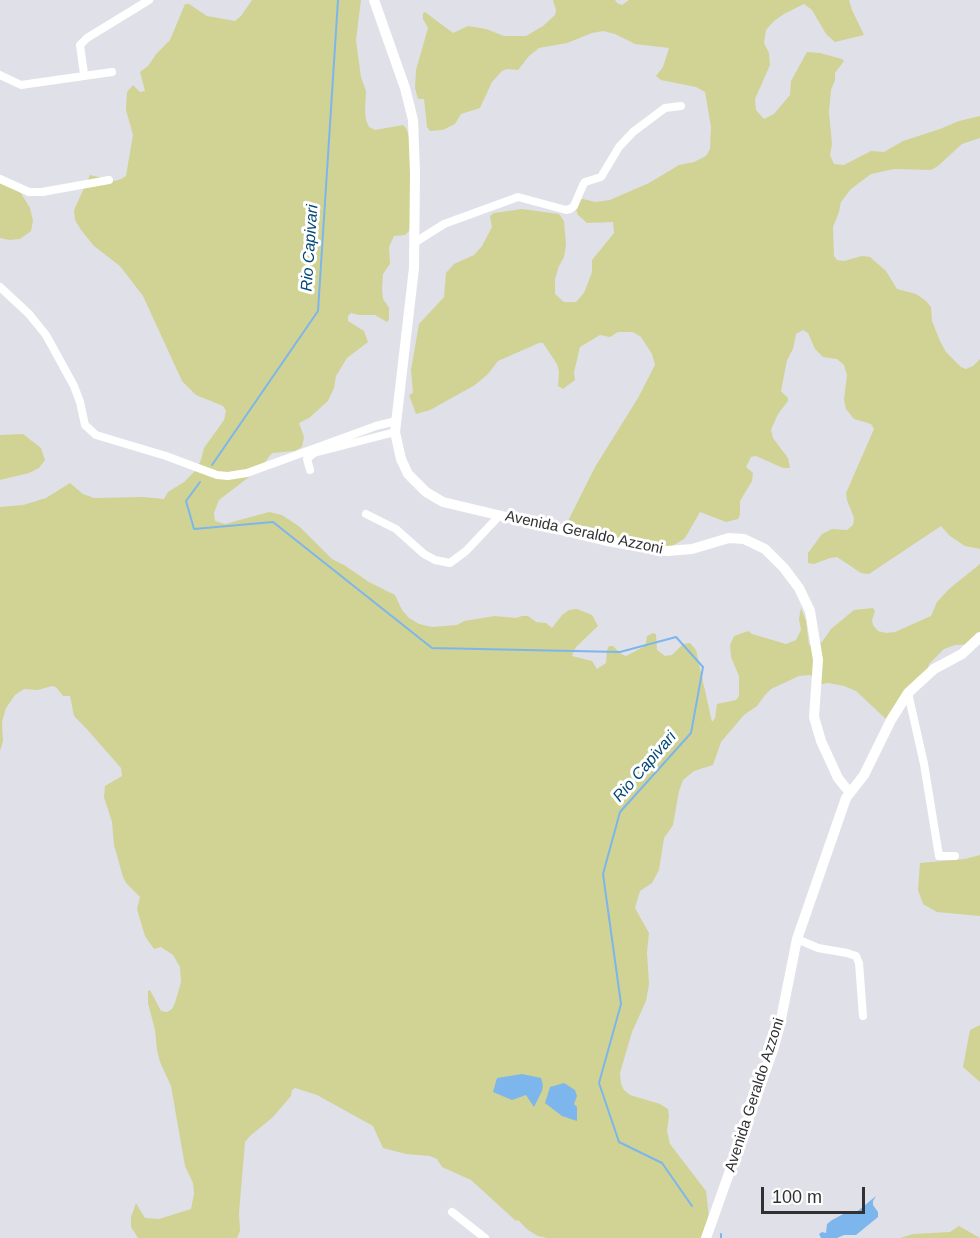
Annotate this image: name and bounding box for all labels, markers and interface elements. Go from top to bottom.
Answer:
water label: Rio Capivari [297,204,323,292]
street label: Avenida Geraldo Azzoni [504,507,664,559]
water label: Rio Capivari [609,728,681,806]
street label: Avenida Geraldo Azzoni [722,1016,788,1174]
scale bar [764,1175,868,1213]
text: 100 m [772,1187,822,1207]

